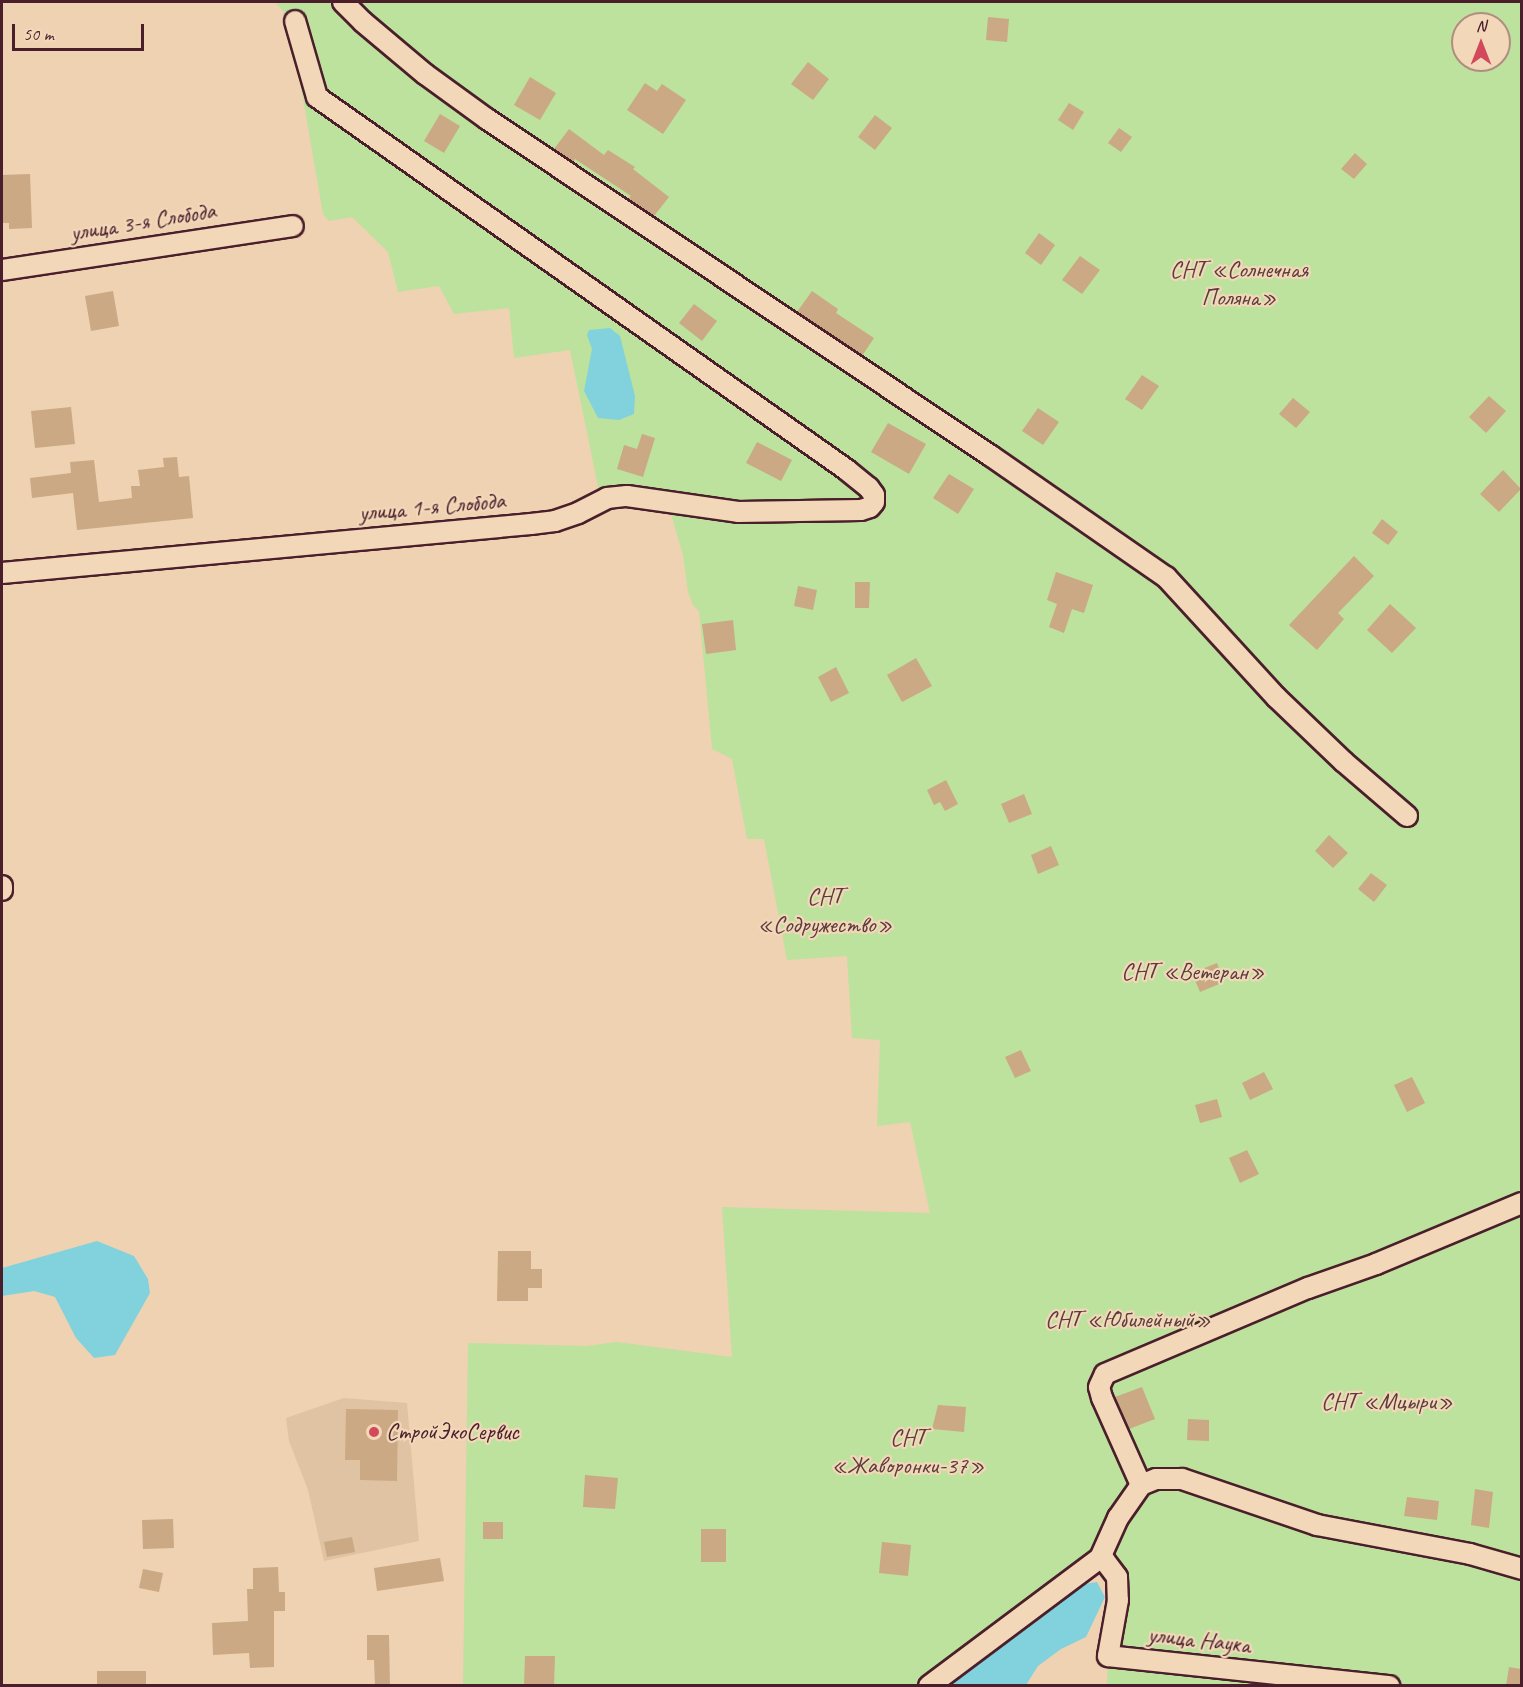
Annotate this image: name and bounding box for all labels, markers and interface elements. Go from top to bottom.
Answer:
scale bar [15,12,147,50]
north arrow [1451,12,1511,72]
text: N [1476,16,1486,36]
text: 50 m [23,23,54,45]
street label: улица 3-я Слобода [69,196,217,248]
park label: СНТ «Солнечная Поляна» [1170,256,1308,312]
street label: улица 1-я Слобода [358,486,506,528]
park label: СНТ «Содружество» [758,883,892,939]
park label: СНТ «Ветеран» [1121,958,1265,986]
park label: СНТ «Юбилейный» [1045,1306,1211,1334]
park label: СНТ «Мцыри» [1321,1388,1453,1416]
place label: СтройЭкоСервис [386,1418,519,1446]
park label: СНТ «Жаворонки-37» [831,1424,985,1480]
marker: СтройЭкоСервис [367,1425,381,1439]
street label: улица Наука [1146,1620,1252,1660]

